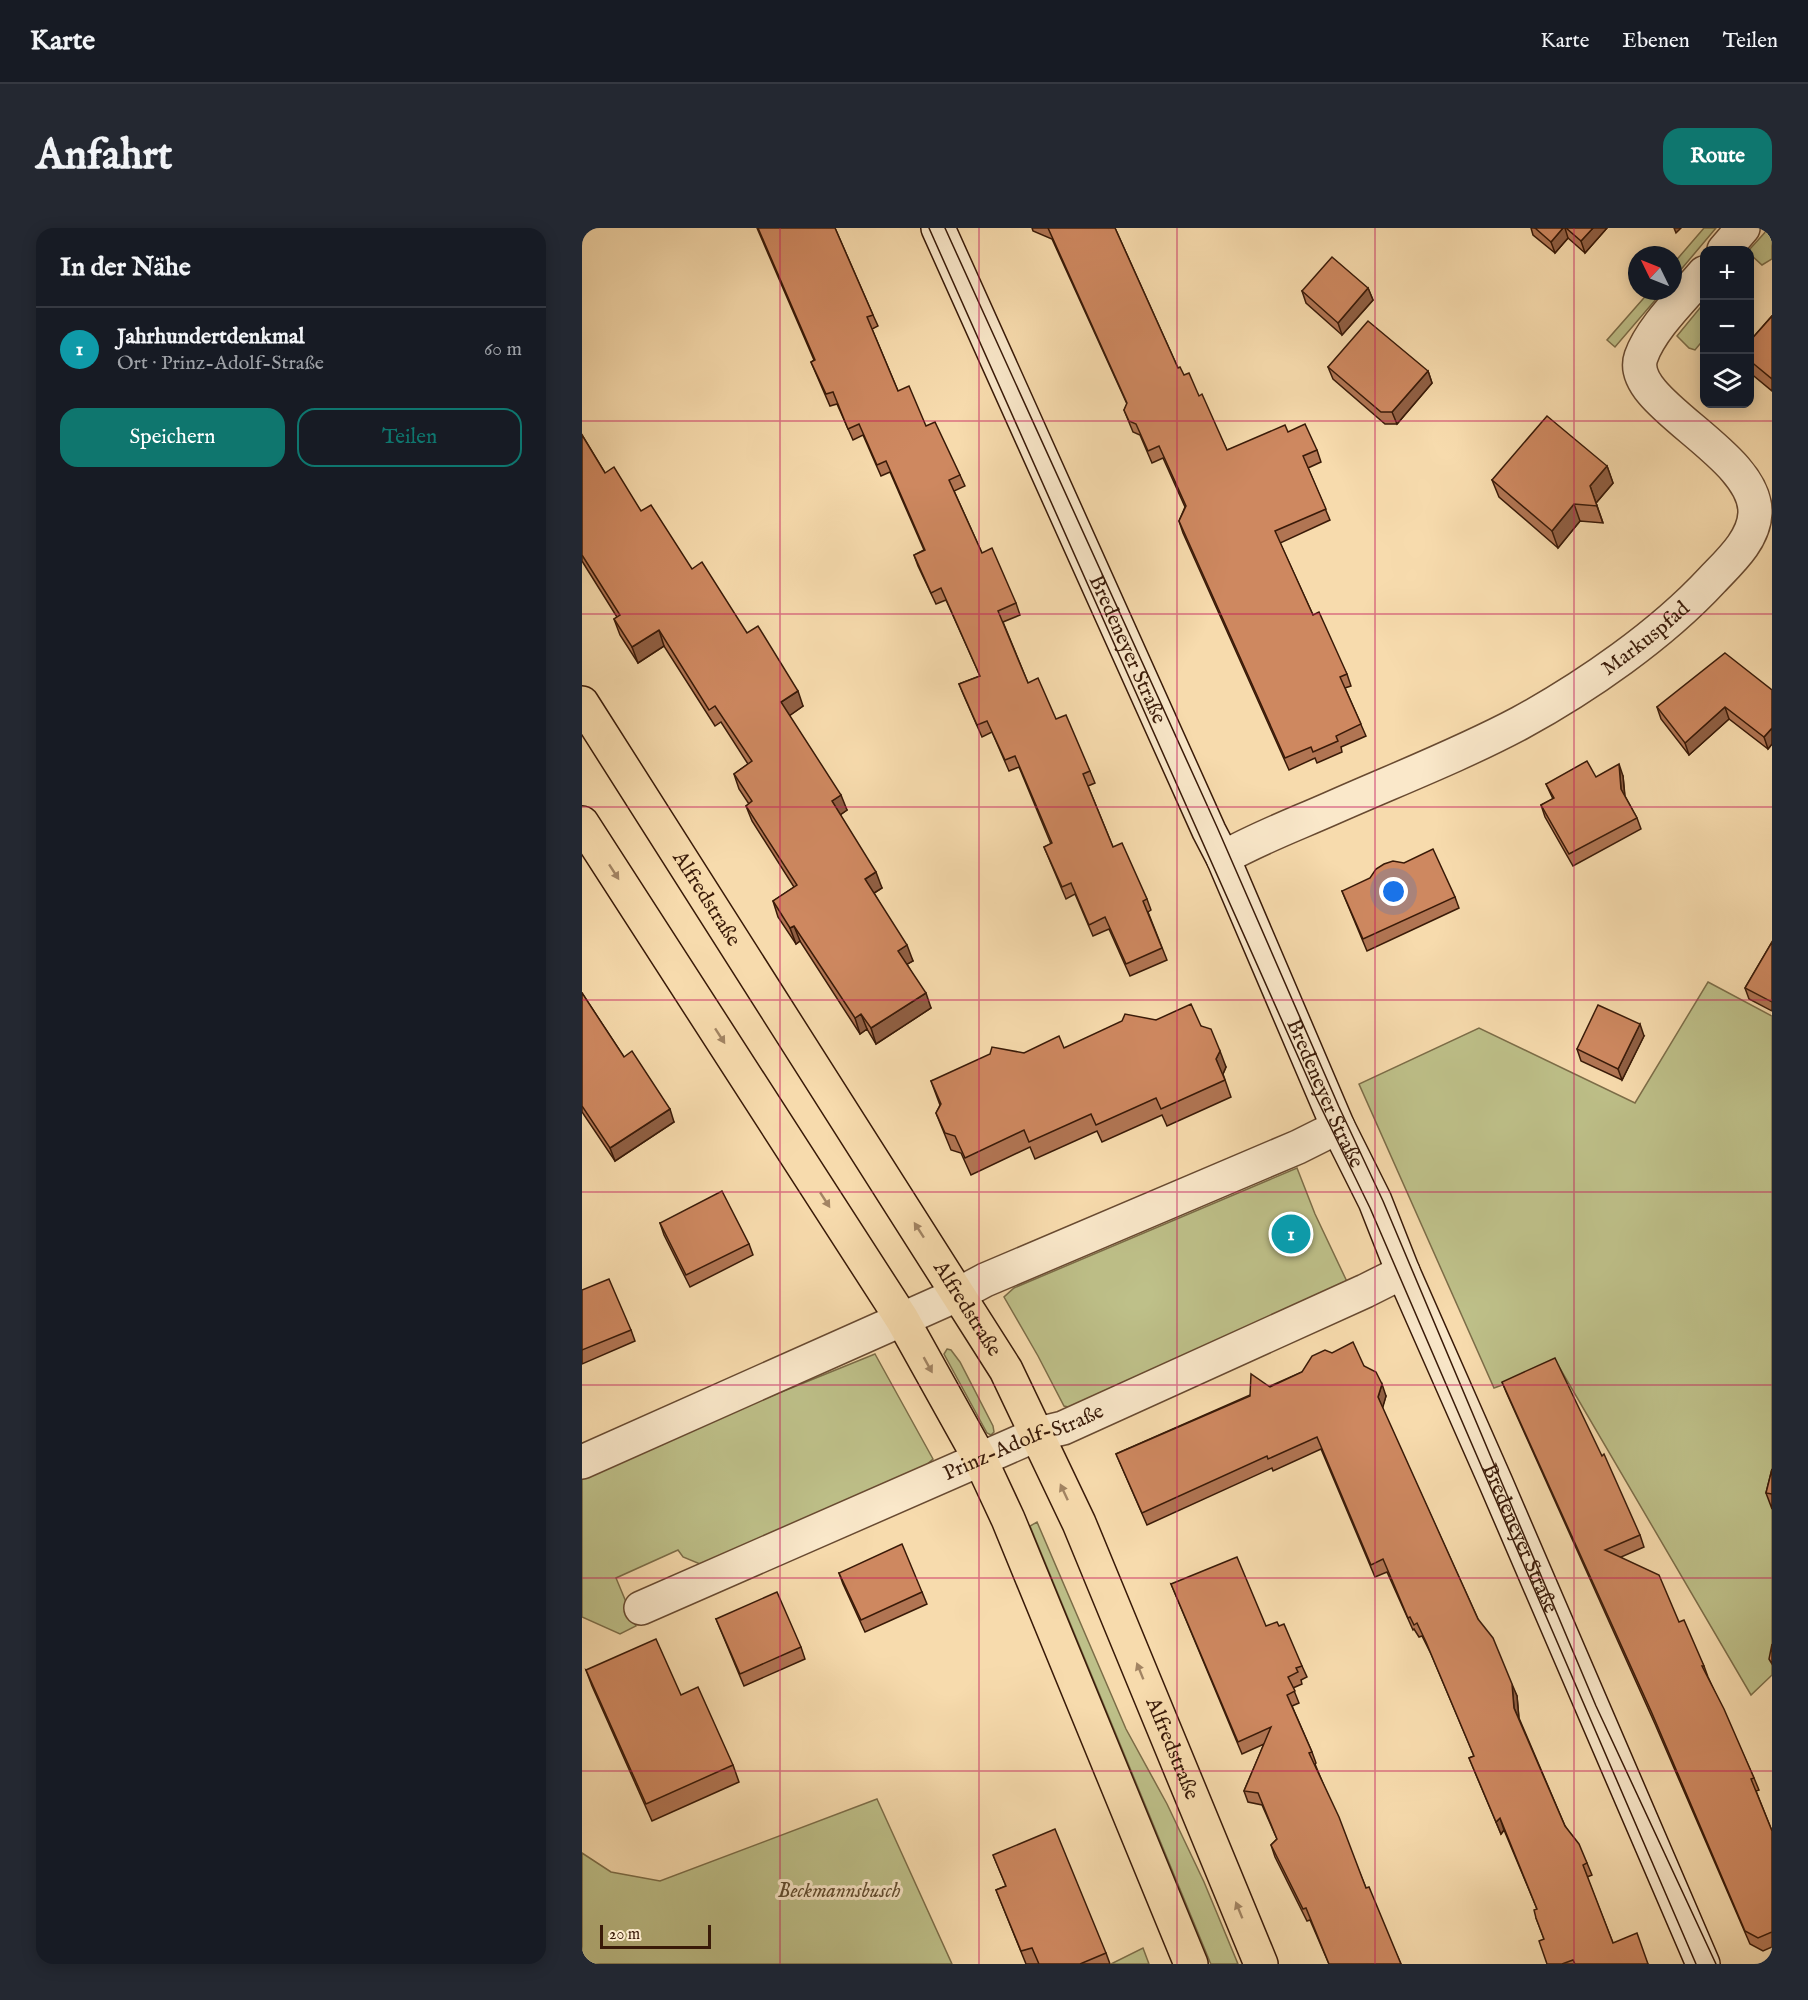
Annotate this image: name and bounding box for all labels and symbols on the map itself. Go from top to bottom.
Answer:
north arrow [1628,246,1682,300]
street label: Bredeneyer Straße [1082,571,1173,728]
street label: Markuspfad [1596,595,1696,682]
street label: Alfredstraße [666,845,747,952]
one-way arrow [608,864,619,880]
your location [1379,877,1408,906]
street label: Bredeneyer Straße [1280,1015,1370,1173]
one-way arrow [714,1028,725,1044]
one-way arrow [820,1191,831,1208]
pin: 1 [1272,1212,1310,1256]
one-way arrow [913,1222,924,1238]
street label: Alfredstraße [926,1255,1008,1362]
one-way arrow [923,1357,934,1373]
street label: Prinz-Adolf-Straße [939,1398,1108,1487]
street label: Bredeneyer Straße [1476,1459,1564,1618]
one-way arrow [1060,1483,1069,1500]
one-way arrow [1135,1662,1145,1680]
street label: Alfredstraße [1139,1693,1205,1804]
park label: Beckmannsbusch [777,1878,901,1905]
one-way arrow [1234,1901,1243,1919]
scale bar [600,1922,711,1950]

